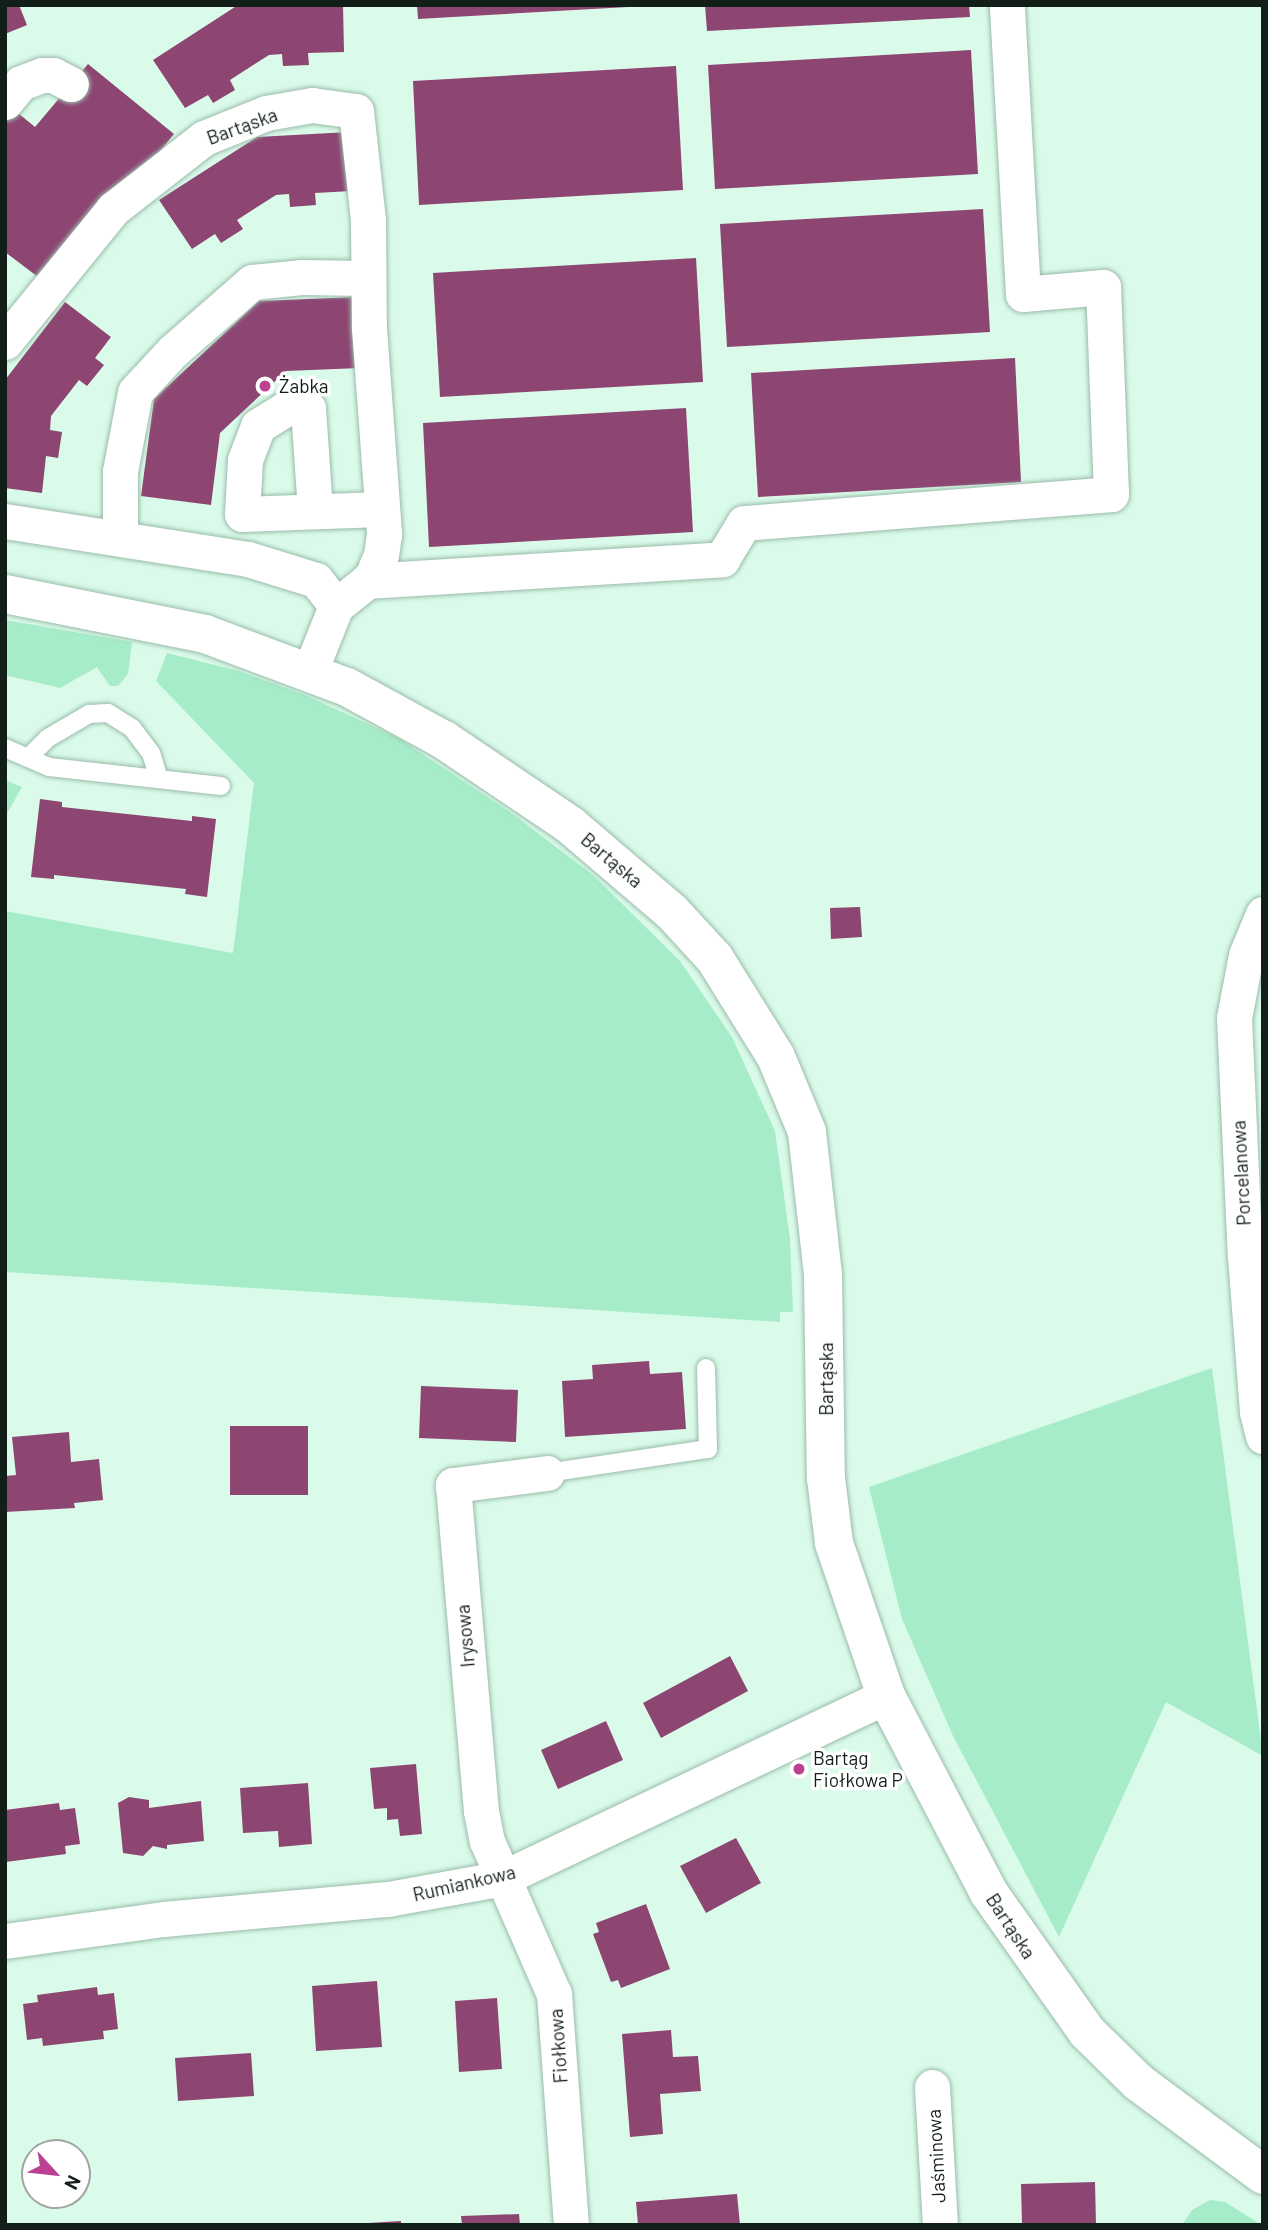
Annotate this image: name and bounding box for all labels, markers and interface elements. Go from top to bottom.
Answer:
street label: Bartąska [204,103,280,149]
place label: Żabka [279,375,329,397]
marker: Żabka [257,378,273,394]
street label: Bartąska [577,828,647,892]
street label: Porcelanowa [1227,1120,1255,1226]
street label: Bartąska [815,1342,837,1416]
street label: Irysowa [451,1604,479,1668]
place label: Bartąg Fiołkowa P [813,1747,903,1791]
marker: Bartąg Fiołkowa P [791,1761,807,1777]
street label: Rumiankowa [410,1860,518,1906]
street label: Bartąska [981,1889,1041,1963]
street label: Fiołkowa [544,2008,572,2084]
street label: Jaśminowa [922,2109,950,2203]
north arrow [21,2139,91,2209]
text: N [60,2172,86,2194]

